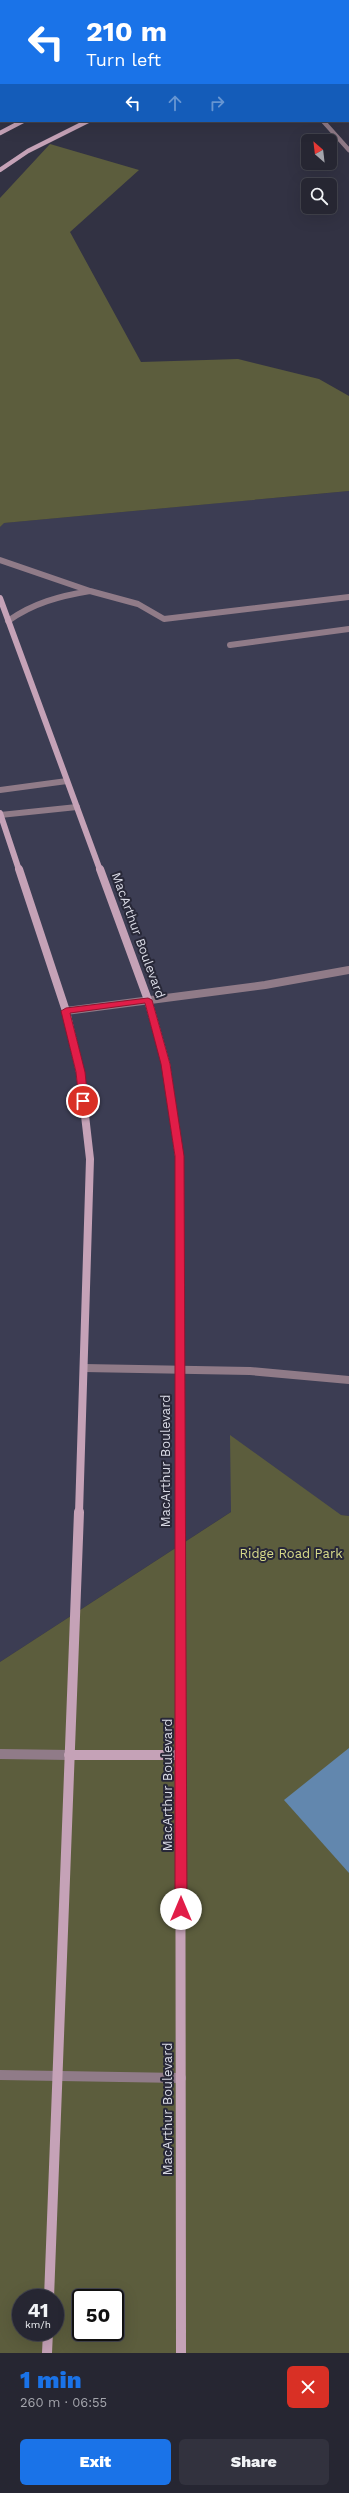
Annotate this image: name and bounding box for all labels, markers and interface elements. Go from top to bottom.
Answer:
text: 210 m [86,15,167,48]
icon: left [20,16,72,68]
text: Turn left [86,49,161,70]
icon: left [122,92,144,114]
icon: ahead [164,92,186,114]
icon: right [206,92,228,114]
north arrow [301,134,337,170]
map controls [301,134,337,214]
button: search [301,178,337,214]
street label: MacArthur Boulevard [109,870,168,1000]
pin [66,1084,100,1118]
icon: arrive [72,1090,94,1112]
street label: MacArthur Boulevard [158,1395,173,1527]
park label: Ridge Road Park [239,1546,343,1561]
street label: MacArthur Boulevard [160,1719,175,1851]
position arrow [160,1888,202,1930]
street label: MacArthur Boulevard [160,2043,175,2175]
speed limit sign: 50 [72,2289,124,2341]
text: 41 [27,2298,49,2322]
text: km/h [25,2319,51,2330]
text: 1 min [20,2366,82,2394]
button: close [287,2366,329,2408]
text: 260 m · 06:55 [20,2395,107,2410]
button: Exit [20,2439,171,2485]
button: Share [179,2439,329,2485]

